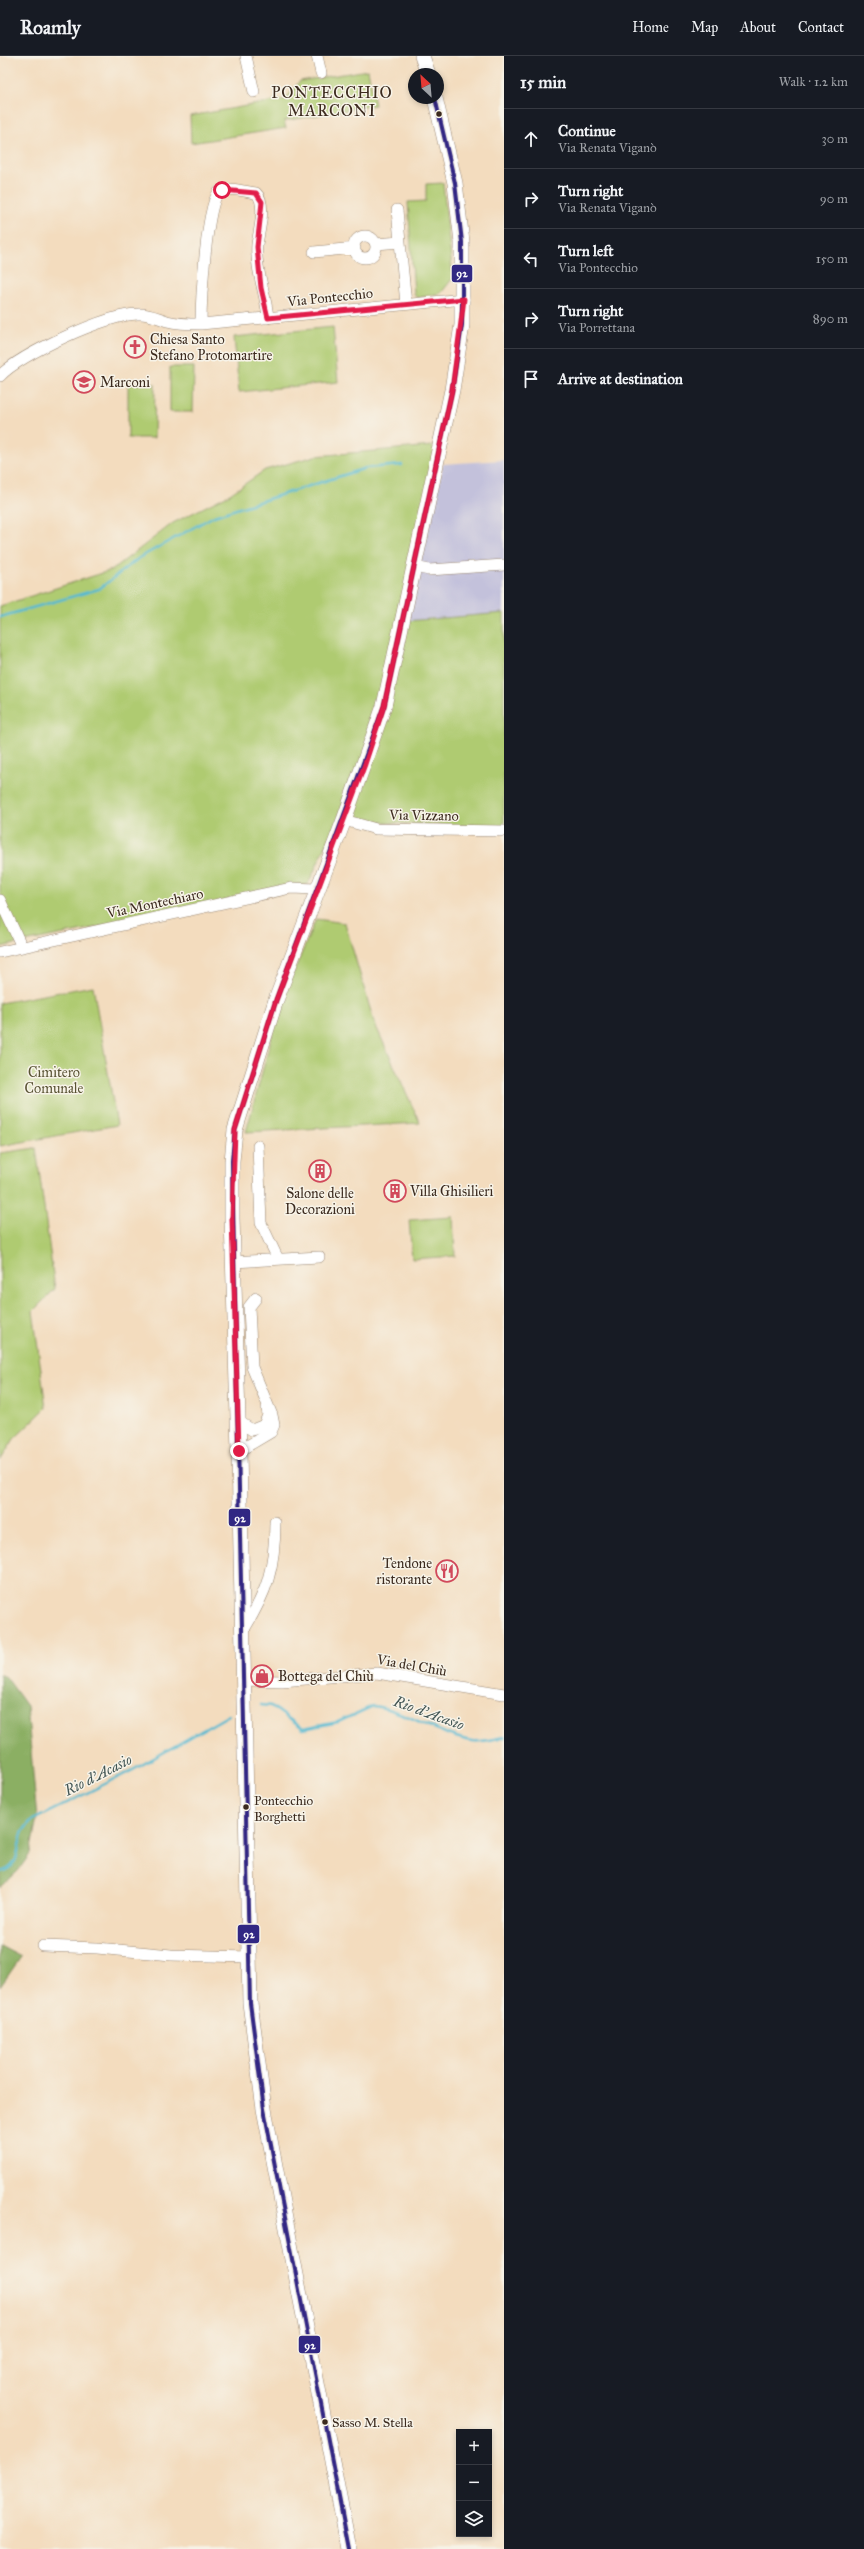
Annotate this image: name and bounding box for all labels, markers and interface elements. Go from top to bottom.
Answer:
text: Roamly [20,16,81,39]
text: Home [632,19,669,36]
text: Map [691,19,718,36]
text: About [740,19,776,36]
text: Contact [798,19,844,36]
north arrow [408,68,444,104]
text: 15 min [520,72,566,93]
text: Walk · 1.2 km [779,74,848,90]
district label: PONTECCHIO MARCONI [271,83,393,120]
unlabelled marker [434,109,444,119]
text: Continue [558,122,616,140]
icon: ahead [520,128,542,150]
text: 30 m [822,131,848,147]
text: Via Renata Viganò [558,140,657,156]
route start [213,181,231,199]
text: Turn right [558,182,623,200]
icon: right [520,188,542,210]
text: 90 m [820,191,848,207]
text: Via Renata Viganò [558,200,657,216]
text: Turn left [558,242,614,260]
icon: left [520,248,542,270]
text: 150 m [816,251,848,267]
text: Via Pontecchio [558,260,638,276]
line badge: 92 [451,264,473,283]
text: 92 [456,267,468,281]
street label: Via Pontecchio [285,285,374,311]
text: Turn right [558,302,623,320]
icon: right [520,308,542,330]
text: 890 m [813,311,848,327]
text: Via Porrettana [558,320,635,336]
place label: Chiesa Santo Stefano Protomartire [150,331,272,364]
church icon: Chiesa Santo Stefano Protomartire [122,334,148,360]
icon: arrive [520,368,542,390]
school or university icon: Marconi [71,369,97,395]
text: Arrive at destination [558,370,683,388]
place label: Marconi [100,374,150,391]
street label: Via Vizzano [388,806,459,825]
street label: Via Montechiaro [104,885,205,922]
park label: Cimitero Comunale [25,1064,84,1097]
building icon: Salone delle Decorazioni [307,1158,333,1184]
building icon: Villa Ghisilieri [382,1178,408,1204]
place label: Villa Ghisilieri [409,1183,494,1200]
place label: Salone delle Decorazioni [285,1185,355,1218]
route end [230,1442,248,1460]
line badge: 92 [228,1508,251,1527]
text: 92 [234,1512,246,1526]
place label: Tendone ristorante [376,1555,432,1588]
restaurant icon: Tendone ristorante [434,1558,460,1584]
street label: Via del Chiù [375,1651,449,1680]
shop icon: Bottega del Chiù [249,1663,275,1689]
place label: Bottega del Chiù [278,1668,374,1685]
water label: Rio d'Acasio [391,1692,467,1734]
water label: Rio d'Acasio [60,1750,135,1800]
place label: Pontecchio Borghetti [254,1793,313,1825]
marker: Pontecchio Borghetti [241,1802,251,1812]
line badge: 92 [237,1924,260,1944]
text: 92 [243,1928,255,1942]
line badge: 92 [298,2335,321,2354]
text: 92 [304,2339,316,2353]
place label: Sasso M. Stella [332,2415,413,2431]
marker: Sasso M. Stella [320,2417,330,2427]
map controls [456,2429,492,2537]
button: + [456,2429,492,2465]
button: − [456,2465,492,2501]
button: layers [456,2501,492,2537]

